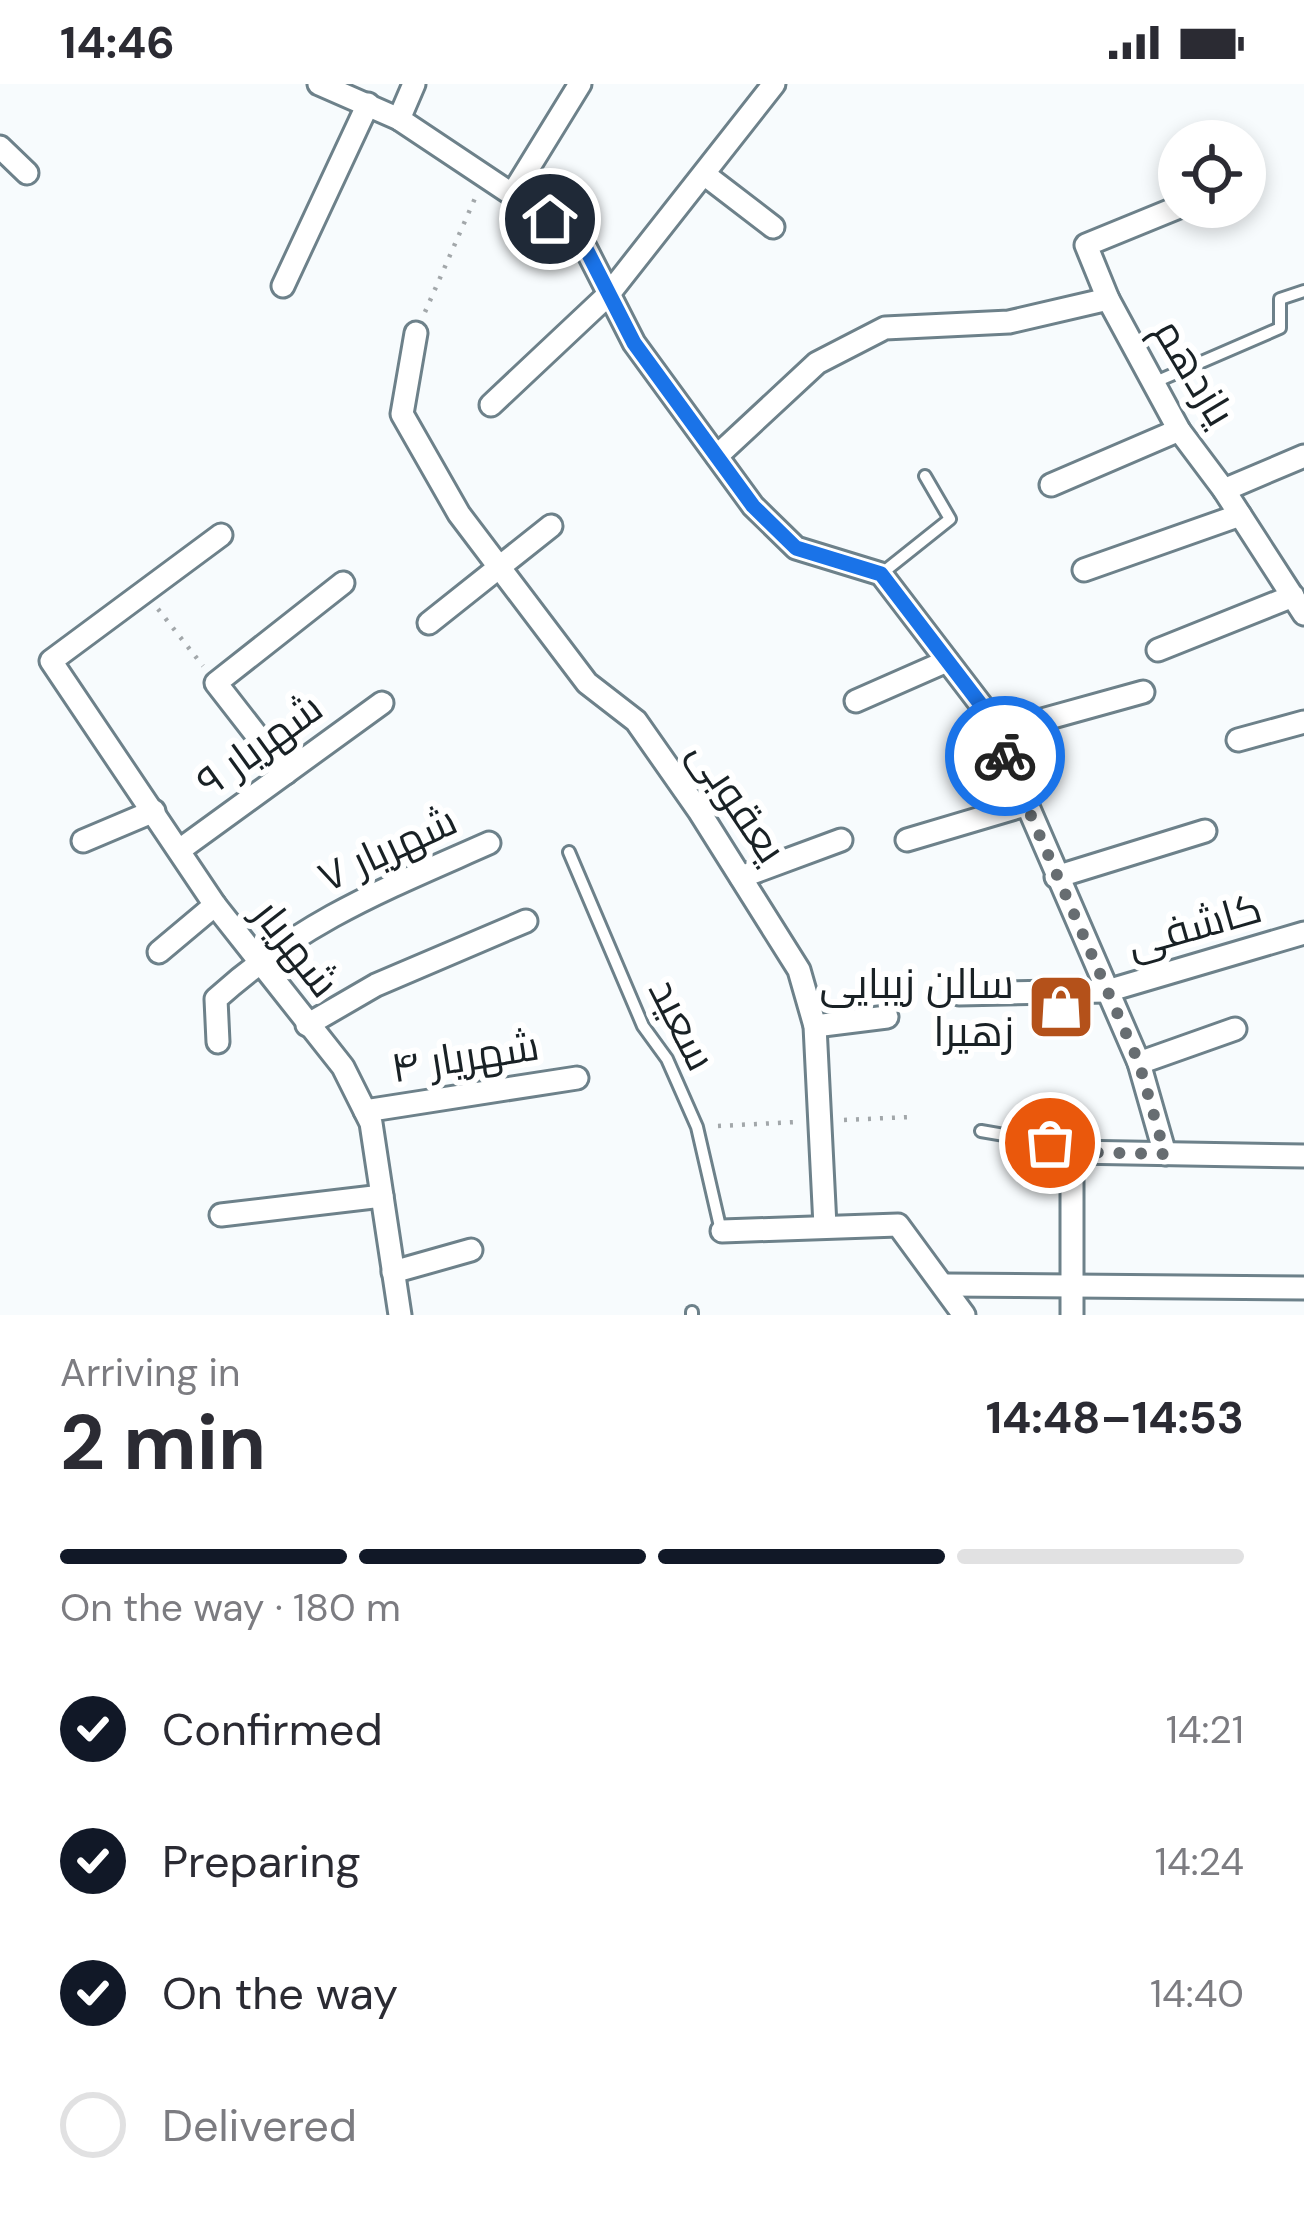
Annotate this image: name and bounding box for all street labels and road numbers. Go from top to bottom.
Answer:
street label: یازدهم [1140,308,1248,437]
street label: شهریار ۹ [185,680,333,809]
street label: یعقوبی [676,729,799,874]
street label: شهریار ۷ [309,792,465,904]
street label: کاشفی [1121,880,1268,971]
street label: شهریار [240,887,352,1008]
street label: سعید [636,969,729,1080]
street label: شهریار ۴ [387,1018,543,1095]

